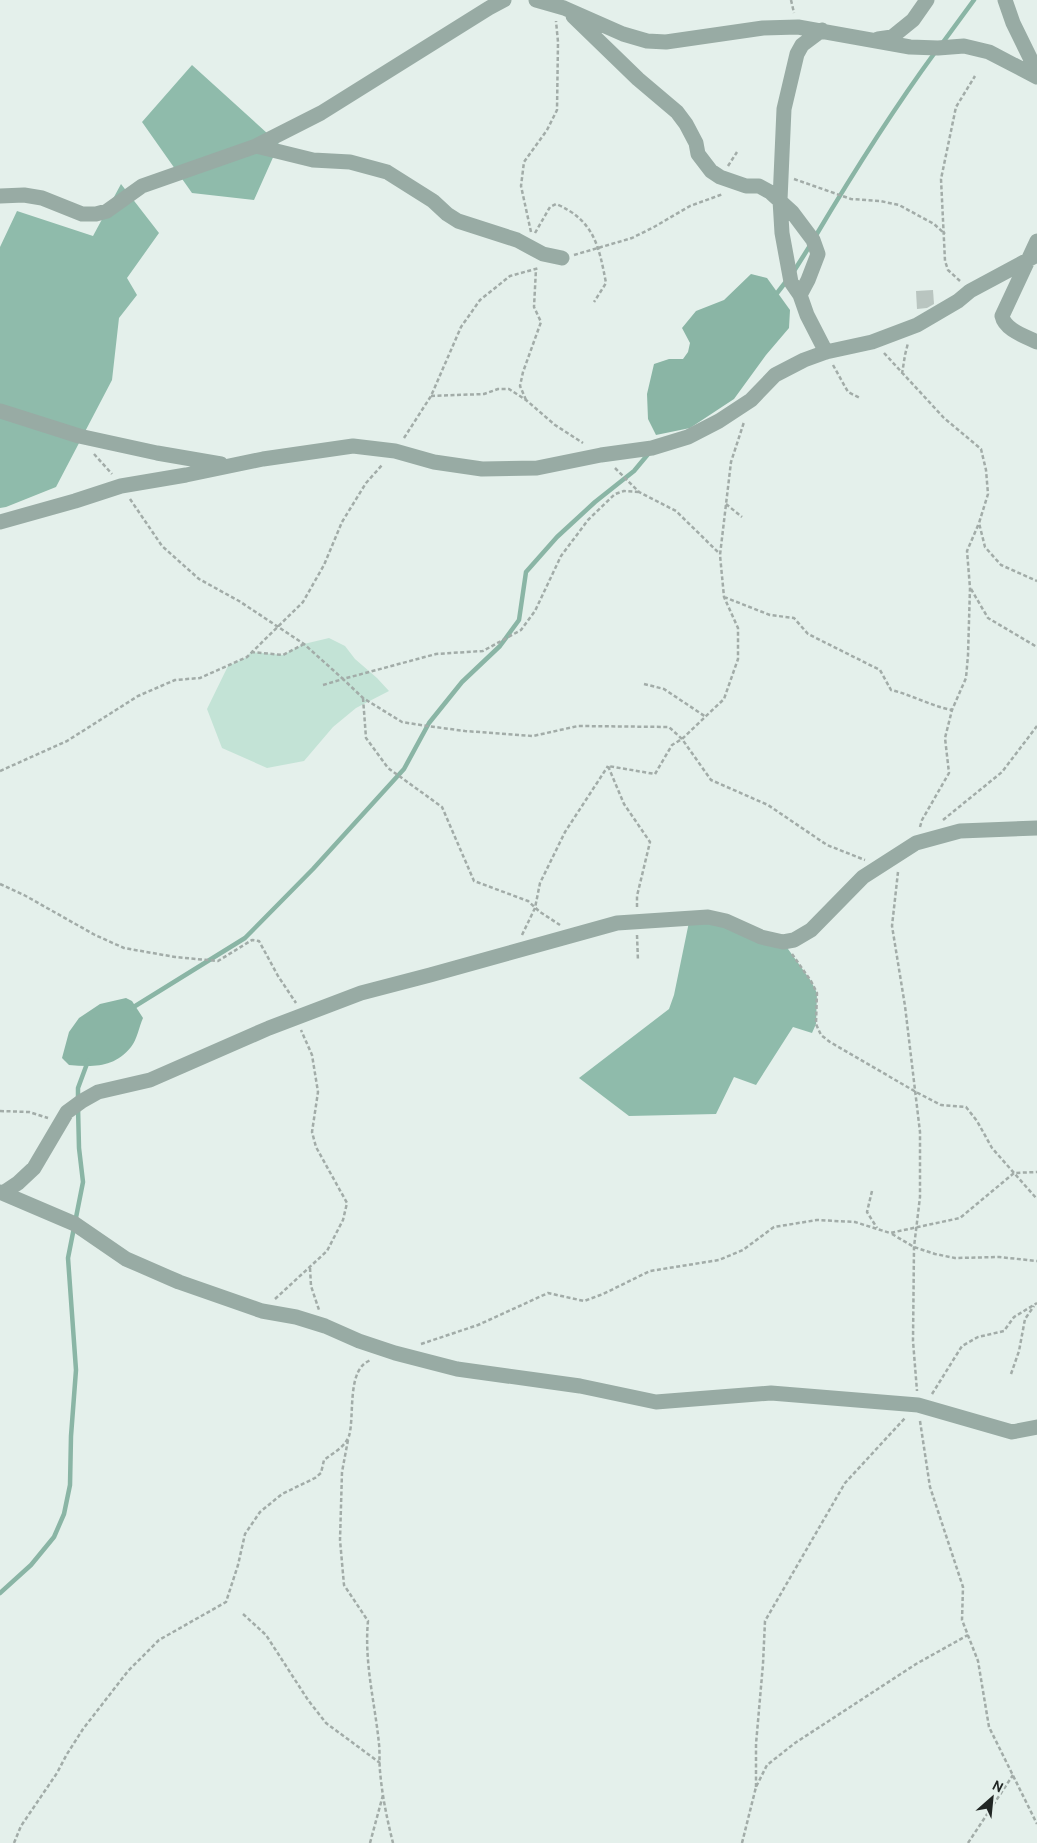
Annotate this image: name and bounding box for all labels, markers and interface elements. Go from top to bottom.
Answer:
north arrow [967,1773,1017,1823]
text: N [989,1776,1006,1797]

